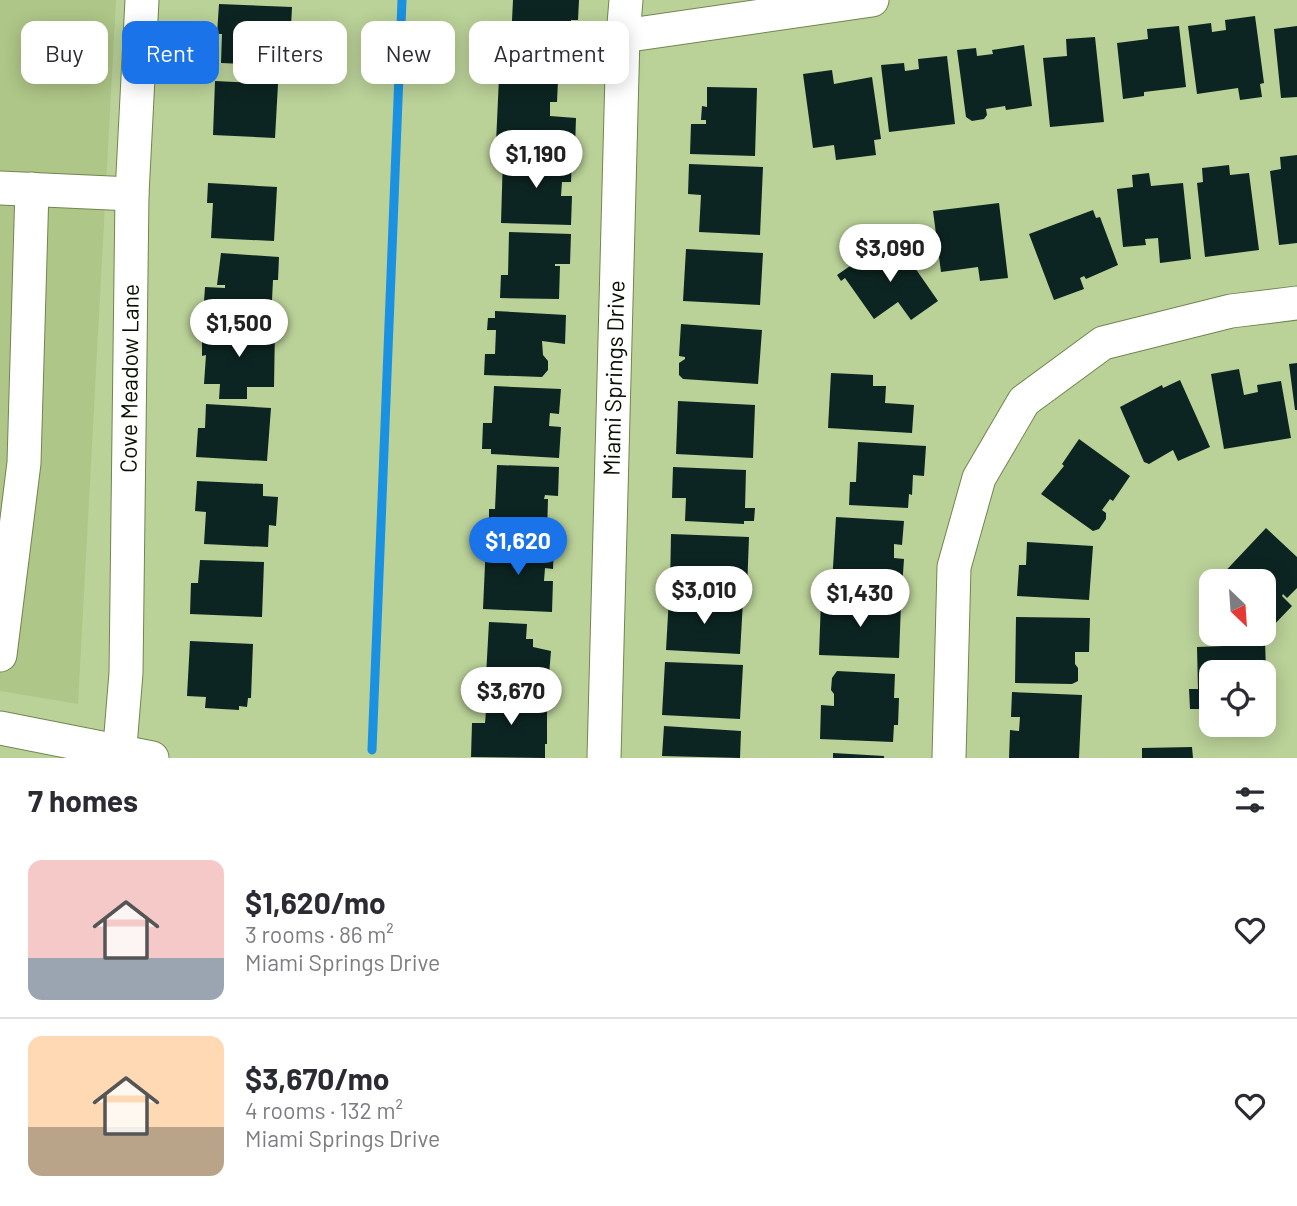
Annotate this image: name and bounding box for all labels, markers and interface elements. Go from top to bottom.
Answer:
chip: Buy [21,21,108,84]
chip: Rent [122,21,219,84]
chip: Filters [233,21,347,84]
chip: New [361,21,455,84]
chip: Apartment [469,21,629,84]
pin: $1,190 [479,130,593,190]
text: $1,190 [506,139,566,167]
pin: $3,090 [833,224,947,284]
text: $3,090 [855,233,925,261]
street label: Miami Springs Drive [596,280,630,476]
street label: Cove Meadow Lane [114,284,144,473]
pin: $1,500 [182,300,296,359]
text: $1,500 [206,308,272,336]
pin: $1,620 [461,518,575,577]
text: $1,620 [485,526,551,554]
pin: $3,010 [647,566,761,626]
north arrow [1199,569,1276,646]
map controls [1199,569,1276,737]
pin: $1,430 [803,570,917,629]
text: $3,010 [671,575,737,603]
text: $1,430 [827,578,893,606]
button: locate [1199,660,1276,737]
pin: $3,670 [454,668,568,727]
text: $3,670 [477,676,545,704]
icon: filters [1231,781,1269,819]
text: 7 homes [28,782,138,818]
text: $1,620/mo [245,884,386,920]
icon: home [84,888,168,972]
icon: heart [1231,911,1269,949]
text: 3 rooms · 86 m² [245,920,394,948]
text: Miami Springs Drive [245,948,440,976]
text: $3,670/mo [245,1060,389,1096]
icon: home [84,1064,168,1148]
icon: heart [1231,1087,1269,1125]
text: 4 rooms · 132 m² [245,1096,403,1124]
text: Miami Springs Drive [245,1124,440,1152]

